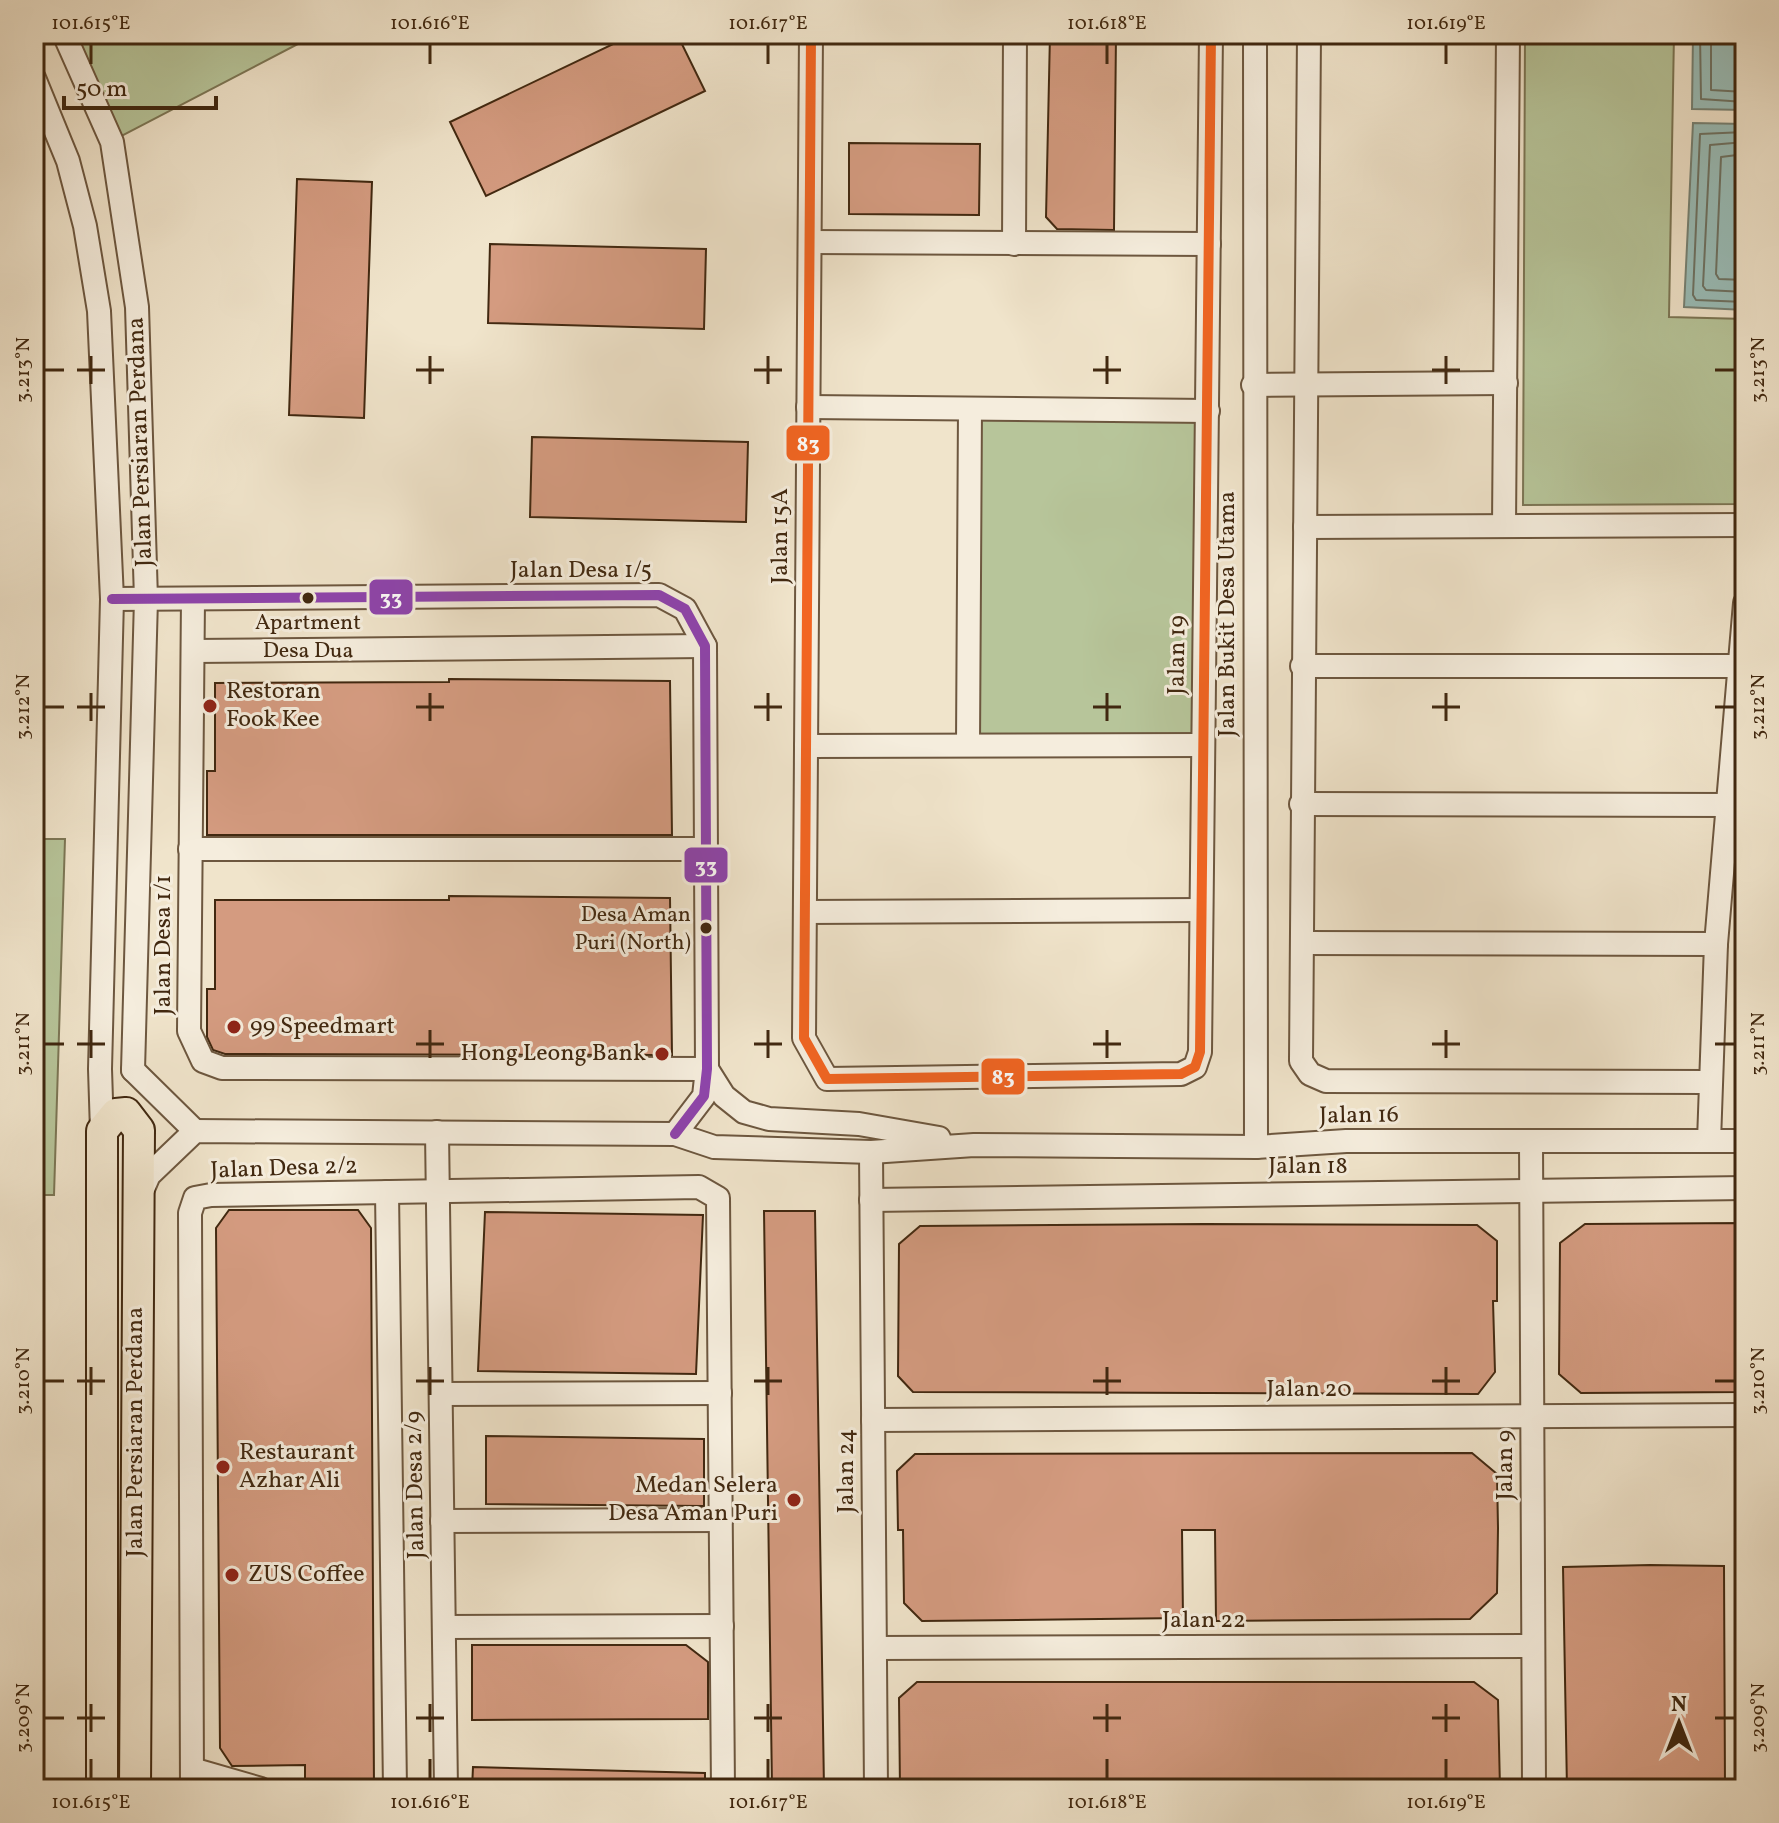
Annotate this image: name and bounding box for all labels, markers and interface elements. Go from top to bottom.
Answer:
text: 101.615°E [51,10,131,38]
text: 101.616°E [390,10,470,38]
text: 101.617°E [728,10,808,38]
text: 101.618°E [1067,10,1147,38]
text: 101.619°E [1406,10,1486,38]
scale bar [64,60,216,110]
text: 50 m [76,73,128,107]
street label: Jalan Persiaran Perdana [120,316,162,568]
text: 3.213°N [10,337,38,403]
text: 3.213°N [1745,337,1773,403]
line badge: 83 [785,424,831,462]
text: 83 [796,430,820,461]
street label: Jalan 15A [764,488,798,584]
street label: Jalan Bukit Desa Utama [1211,491,1245,737]
street label: Jalan Desa 1/5 [510,554,652,588]
line badge: 33 [368,578,414,616]
text: 33 [380,584,402,615]
marker: Apartment Desa Dua [300,590,316,606]
place label: Apartment Desa Dua [255,608,361,667]
street label: Jalan 19 [1160,615,1196,695]
text: 3.212°N [10,674,38,740]
text: 3.212°N [1745,674,1773,740]
place label: Restoran Fook Kee [226,675,321,737]
marker: Restoran Fook Kee [201,697,219,715]
line badge: 33 [683,846,729,884]
text: 33 [695,852,717,883]
street label: Jalan Desa 1/1 [147,875,181,1015]
place label: Desa Aman Puri (North) [575,900,691,959]
marker: Desa Aman Puri (North) [698,920,714,936]
place label: 99 Speedmart [250,1010,395,1044]
text: 3.211°N [10,1012,38,1076]
text: 3.211°N [1745,1012,1773,1076]
marker: 99 Speedmart [225,1018,243,1036]
place label: Hong Leong Bank [460,1037,646,1071]
marker: Hong Leong Bank [653,1045,671,1063]
line badge: 83 [980,1057,1026,1096]
text: 83 [991,1063,1015,1094]
street label: Jalan 16 [1319,1098,1399,1134]
street label: Jalan Desa 2/2 [210,1149,358,1189]
street label: Jalan 18 [1268,1150,1348,1184]
street label: Jalan Persiaran Perdana [119,1307,153,1557]
text: 3.210°N [10,1347,38,1415]
text: 3.210°N [1745,1347,1773,1415]
street label: Jalan 20 [1266,1373,1352,1407]
street label: Jalan Desa 2/9 [398,1411,434,1559]
street label: Jalan 24 [830,1429,864,1513]
street label: Jalan 9 [1489,1430,1523,1500]
place label: Restaurant Azhar Ali [239,1436,355,1498]
marker: Restaurant Azhar Ali [214,1458,232,1476]
place label: Medan Selera Desa Aman Puri [608,1469,778,1531]
marker: Medan Selera Desa Aman Puri [785,1491,803,1509]
place label: ZUS Coffee [248,1558,365,1592]
marker: ZUS Coffee [223,1566,241,1584]
street label: Jalan 22 [1162,1604,1246,1638]
text: 3.209°N [10,1683,38,1753]
north arrow [1639,1683,1719,1763]
text: 3.209°N [1745,1683,1773,1753]
text: N [1671,1690,1687,1721]
text: 101.615°E [51,1789,131,1817]
text: 101.616°E [390,1789,470,1817]
text: 101.617°E [728,1789,808,1817]
text: 101.618°E [1067,1789,1147,1817]
text: 101.619°E [1406,1789,1486,1817]

